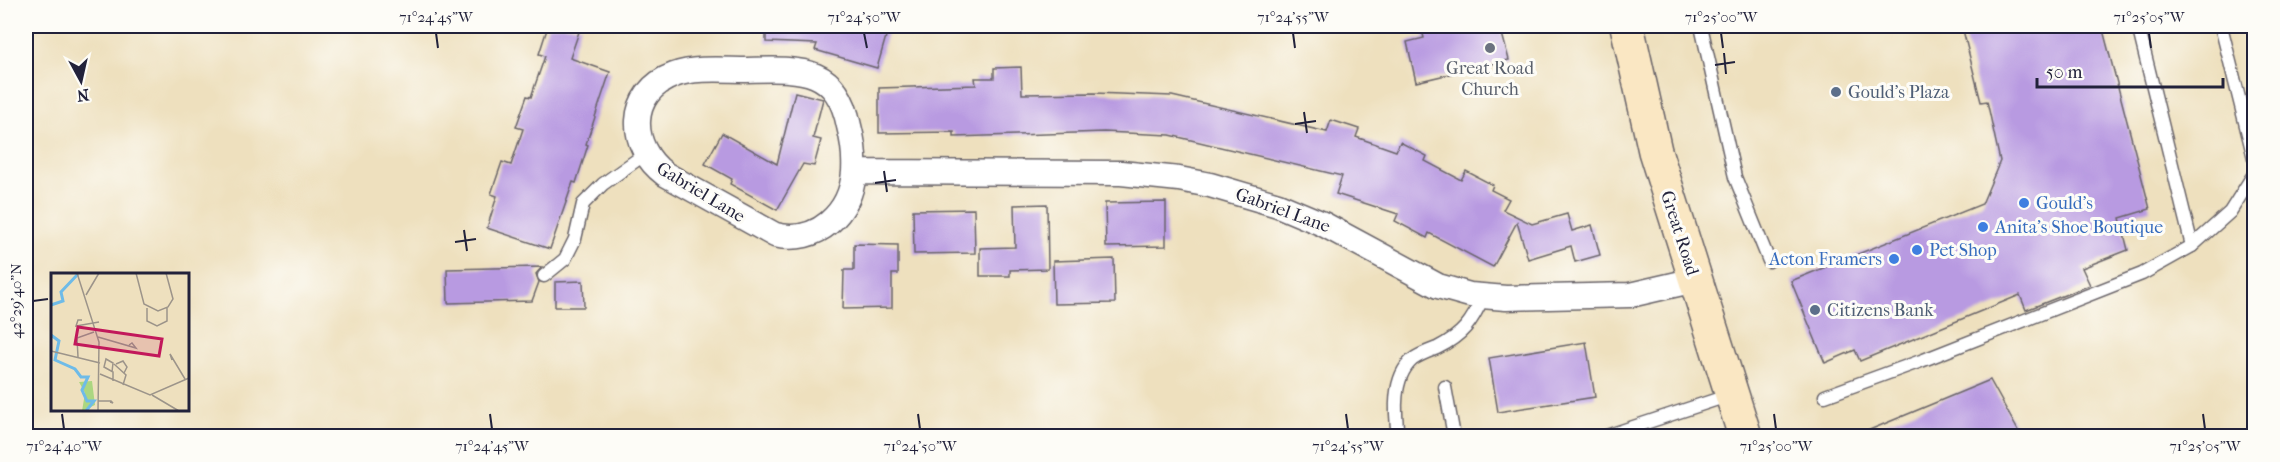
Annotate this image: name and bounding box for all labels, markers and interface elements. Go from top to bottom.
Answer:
text: 71°24'45"W [399,8,474,26]
text: 71°24'50"W [827,8,902,26]
text: 71°24'55"W [1257,8,1330,26]
text: 71°25'00"W [1685,8,1759,26]
text: 71°25'05"W [2114,8,2186,26]
marker: Great Road Church [1483,41,1497,55]
north arrow [51,51,111,111]
scale bar [2037,51,2223,89]
place label: Great Road Church [1446,58,1534,100]
text: 50 m [2046,62,2083,83]
place label: Gould's Plaza [1848,82,1950,103]
text: N [75,85,90,106]
marker: Gould's Plaza [1829,85,1843,99]
street label: Gabriel Lane [653,158,749,227]
street label: Gabriel Lane [1233,184,1333,237]
street label: Great Road [1656,188,1703,278]
place label: Gould's [2036,193,2093,214]
marker: Gould's [2017,196,2031,210]
place label: Anita's Shoe Boutique [1994,217,2163,238]
marker: Anita's Shoe Boutique [1976,220,1990,234]
place label: Pet Shop [1929,240,1997,261]
marker: Pet Shop [1910,243,1924,257]
place label: Acton Framers [1768,249,1882,270]
marker: Acton Framers [1887,252,1901,266]
text: 42°29'40"N [7,263,25,339]
inset map [51,273,189,411]
place label: Citizens Bank [1827,300,1934,321]
marker: Citizens Bank [1808,303,1822,317]
text: 71°24'40"W [26,437,103,455]
text: 71°24'45"W [455,437,530,455]
text: 71°24'50"W [883,437,958,455]
text: 71°24'55"W [1312,437,1385,455]
text: 71°25'00"W [1740,437,1814,455]
text: 71°25'05"W [2170,437,2242,455]

